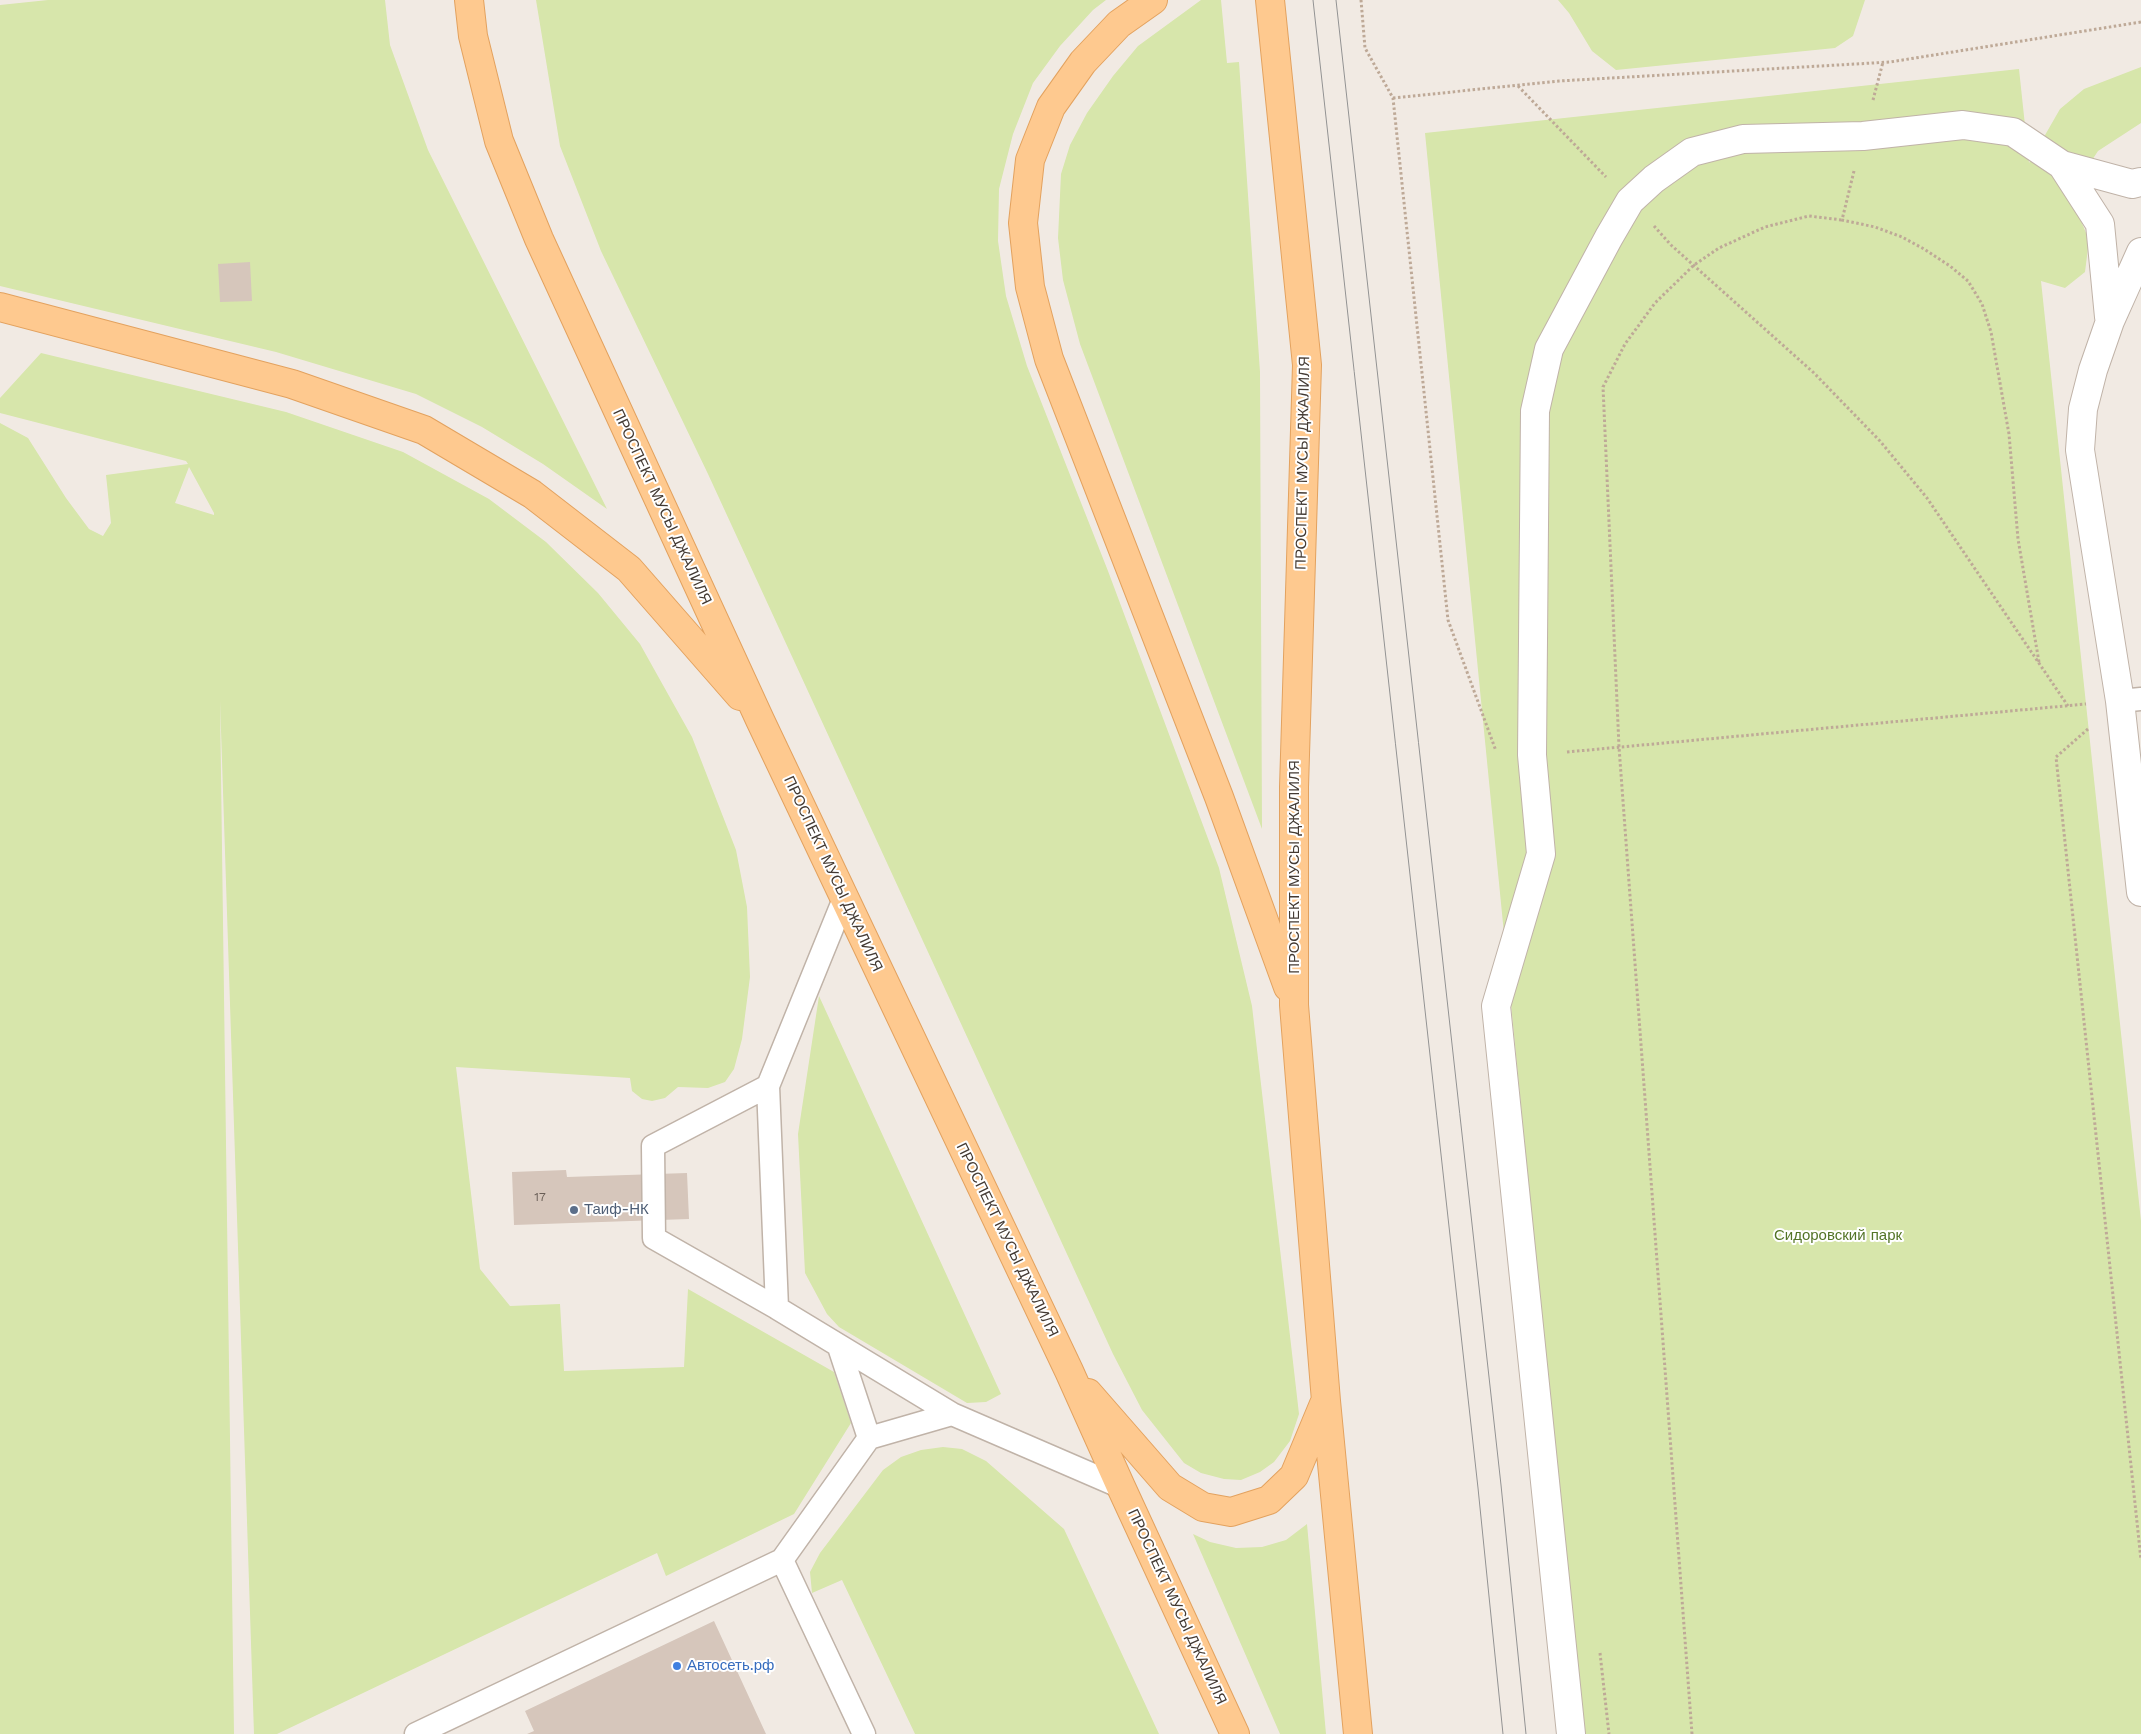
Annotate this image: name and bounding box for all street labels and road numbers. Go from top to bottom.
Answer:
street label: ПРОСПЕКТ МУСЫ ДЖАЛИЛЯ [1292,356,1314,570]
street label: ПРОСПЕКТ МУСЫ ДЖАЛИЛЯ [609,406,715,608]
street label: ПРОСПЕКТ МУСЫ ДЖАЛИЛЯ [1286,760,1304,974]
street label: ПРОСПЕКТ МУСЫ ДЖАЛИЛЯ [780,773,886,975]
street label: ПРОСПЕКТ МУСЫ ДЖАЛИЛЯ [952,1140,1062,1340]
street label: ПРОСПЕКТ МУСЫ ДЖАЛИЛЯ [1124,1506,1230,1708]

